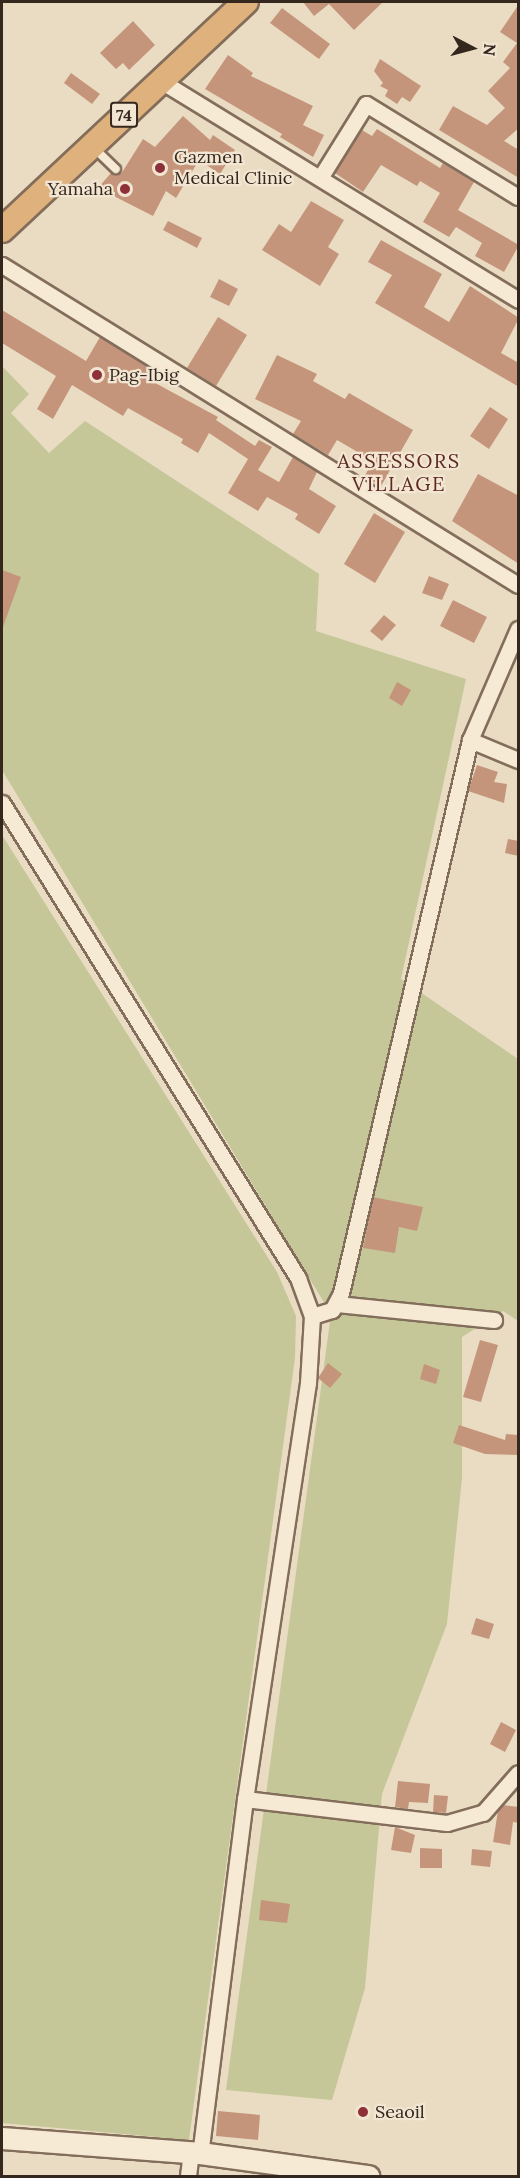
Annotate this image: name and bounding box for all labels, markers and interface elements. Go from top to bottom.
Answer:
north arrow [442,18,502,78]
text: N [479,43,500,57]
road number: 74 [109,102,139,128]
place label: Gazmen Medical Clinic [174,147,292,190]
marker: Gazmen Medical Clinic [151,159,169,177]
place label: Yamaha [48,178,113,200]
marker: Yamaha [118,182,132,196]
place label: Pag-Ibig [109,364,179,386]
marker: Pag-Ibig [90,368,104,382]
district label: ASSESSORS VILLAGE [337,449,461,496]
place label: Seaoil [375,2101,425,2123]
marker: Seaoil [356,2105,370,2119]

